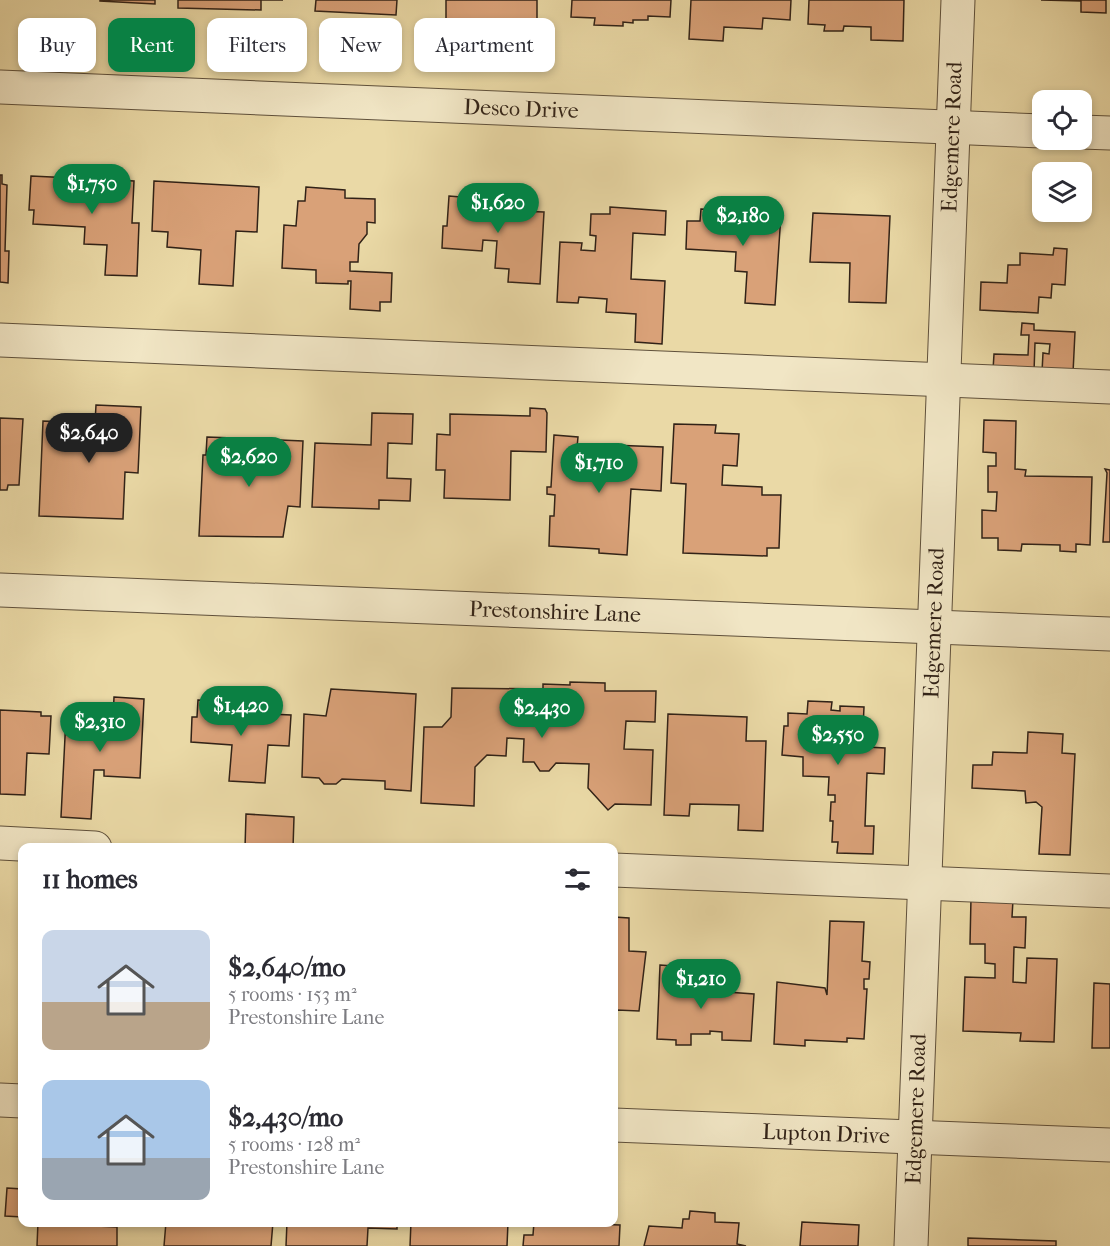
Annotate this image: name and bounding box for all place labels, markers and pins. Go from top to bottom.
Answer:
pin: $1,750 [43,164,141,215]
pin: $1,620 [449,183,547,234]
pin: $2,180 [694,196,792,247]
pin: $2,640 [40,413,138,464]
pin: $2,620 [200,437,298,488]
pin: $1,710 [550,443,648,494]
pin: $1,420 [192,686,290,737]
pin: $2,430 [493,688,591,739]
pin: $2,310 [51,702,149,753]
pin: $2,550 [789,715,887,766]
pin: $1,210 [652,959,750,1010]

